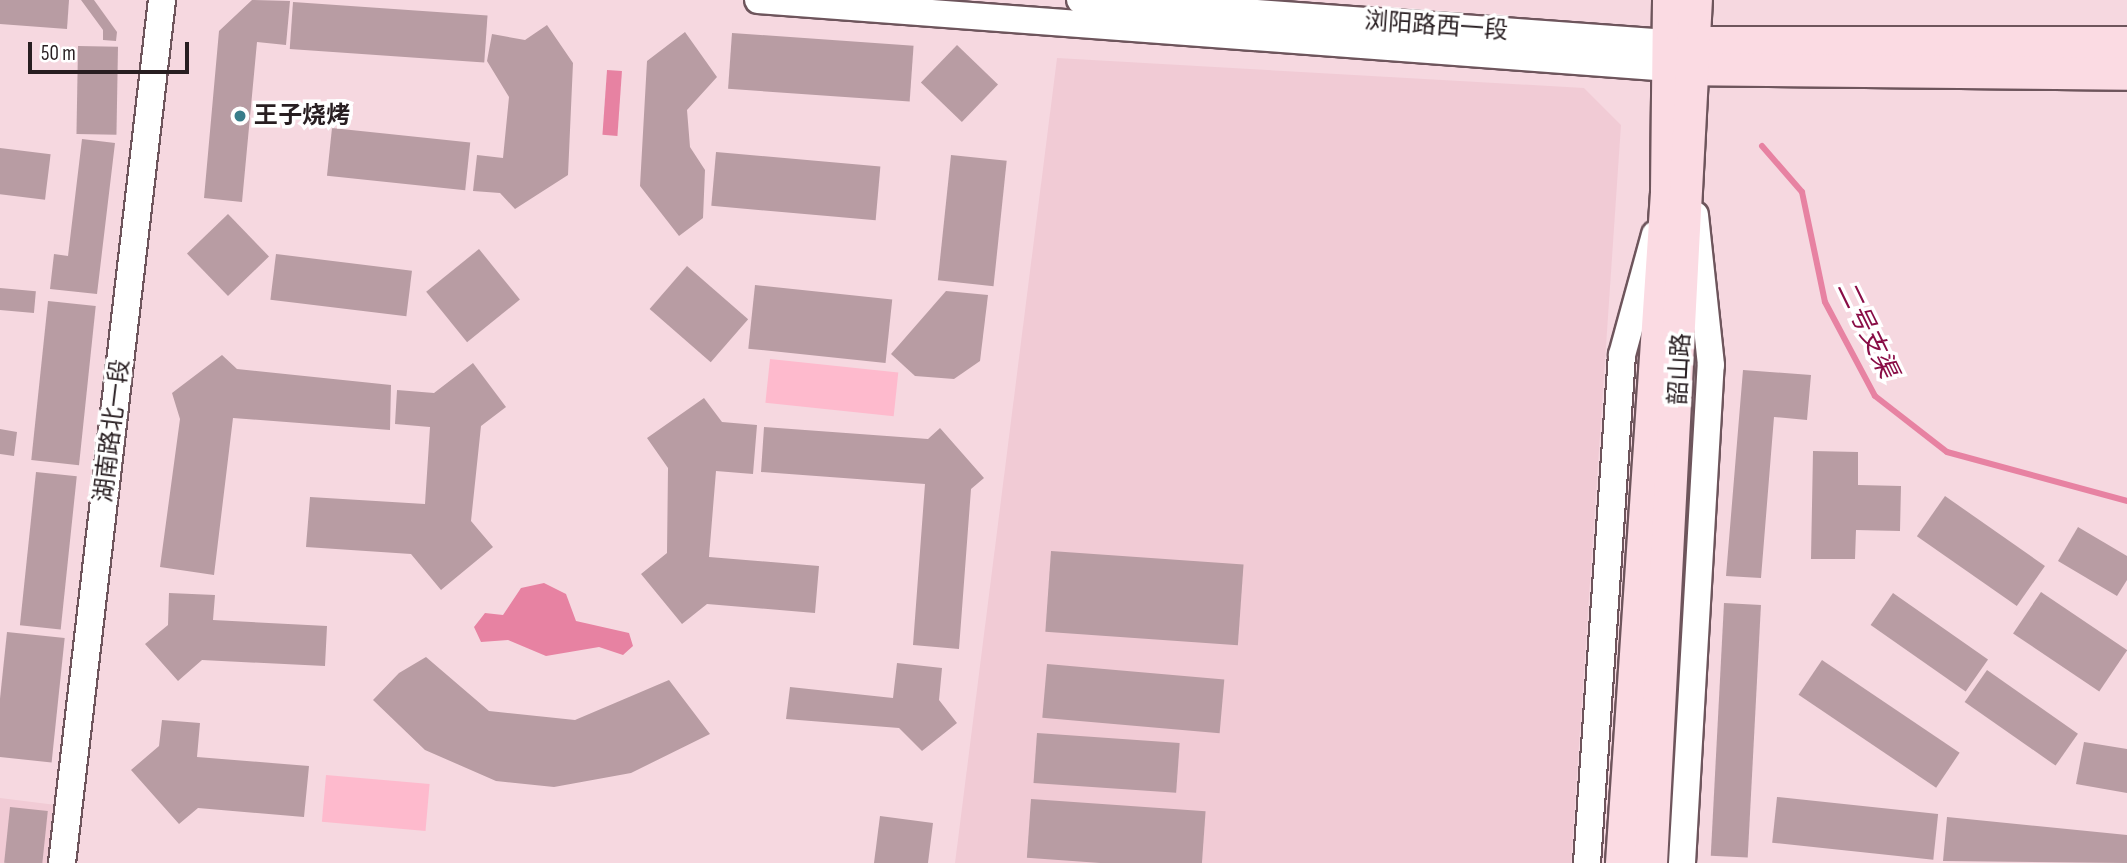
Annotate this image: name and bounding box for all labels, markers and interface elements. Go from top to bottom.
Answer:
street label: 浏阳路西一段 [1363,7,1509,45]
scale bar [32,28,192,72]
text: 50 m [41,41,76,66]
place label: 王子烧烤 [254,102,350,130]
marker: 王子烧烤 [232,108,248,124]
water label: 二号支渠 [1829,276,1903,384]
street label: 韶山路 [1664,332,1696,406]
street label: 湖南路北一段 [89,358,135,504]

